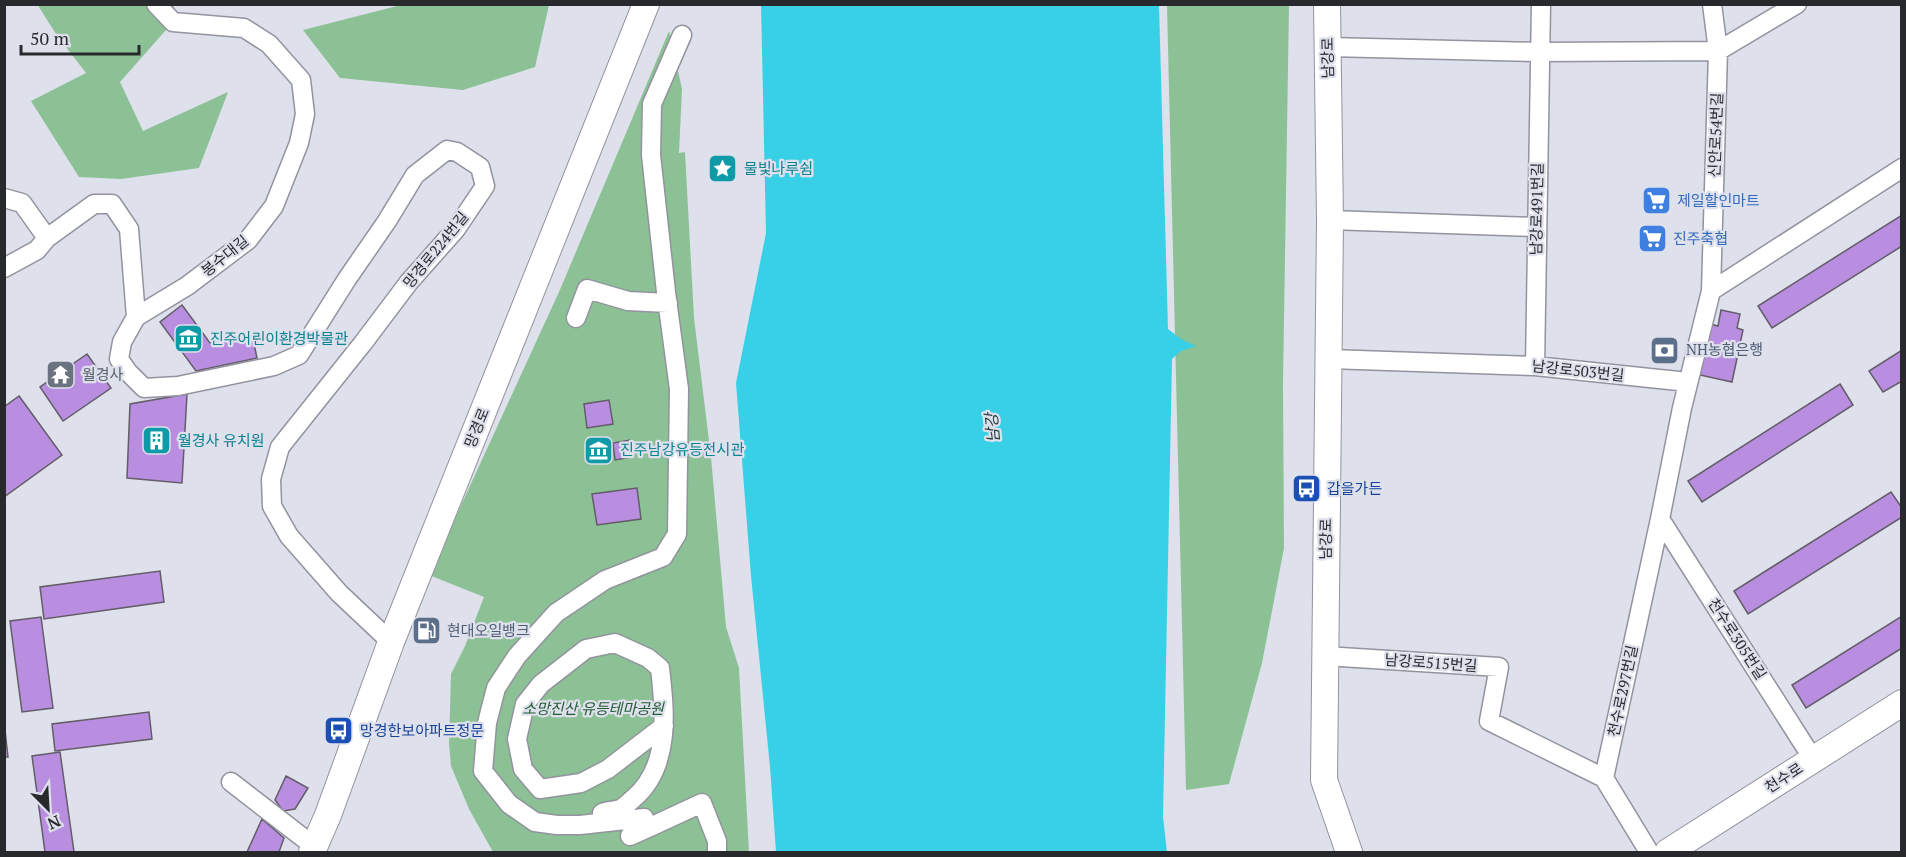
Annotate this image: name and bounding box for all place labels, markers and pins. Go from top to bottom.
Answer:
place icon: 물빛나루쉼 [707,153,739,185]
place label: 물빛나루쉼 [744,158,813,178]
supermarket icon: 제일할인마트 [1640,185,1672,217]
place label: 제일할인마트 [1677,190,1760,210]
supermarket icon: 진주축협 [1636,223,1668,255]
place label: 진주축협 [1673,228,1728,248]
museum icon: 진주어린이환경박물관 [173,323,205,355]
place label: 진주어린이환경박물관 [210,328,348,348]
bank icon: NH농협은행 [1649,334,1681,366]
place label: NH농협은행 [1686,339,1763,359]
temple icon: 월경사 [45,359,77,391]
place label: 월경사 [82,364,124,384]
building icon: 월경사 유치원 [141,425,173,457]
place label: 월경사 유치원 [178,430,264,450]
museum icon: 진주남강유등전시관 [583,434,615,466]
place label: 진주남강유등전시관 [620,439,744,459]
bus stop icon: 갑을가든 [1290,473,1322,505]
place label: 갑을가든 [1327,478,1382,498]
fuel station icon: 현대오일뱅크 [410,615,442,647]
place label: 현대오일뱅크 [447,620,530,640]
bus stop icon: 망경한보아파트정문 [323,715,355,747]
place label: 망경한보아파트정문 [360,720,484,740]

